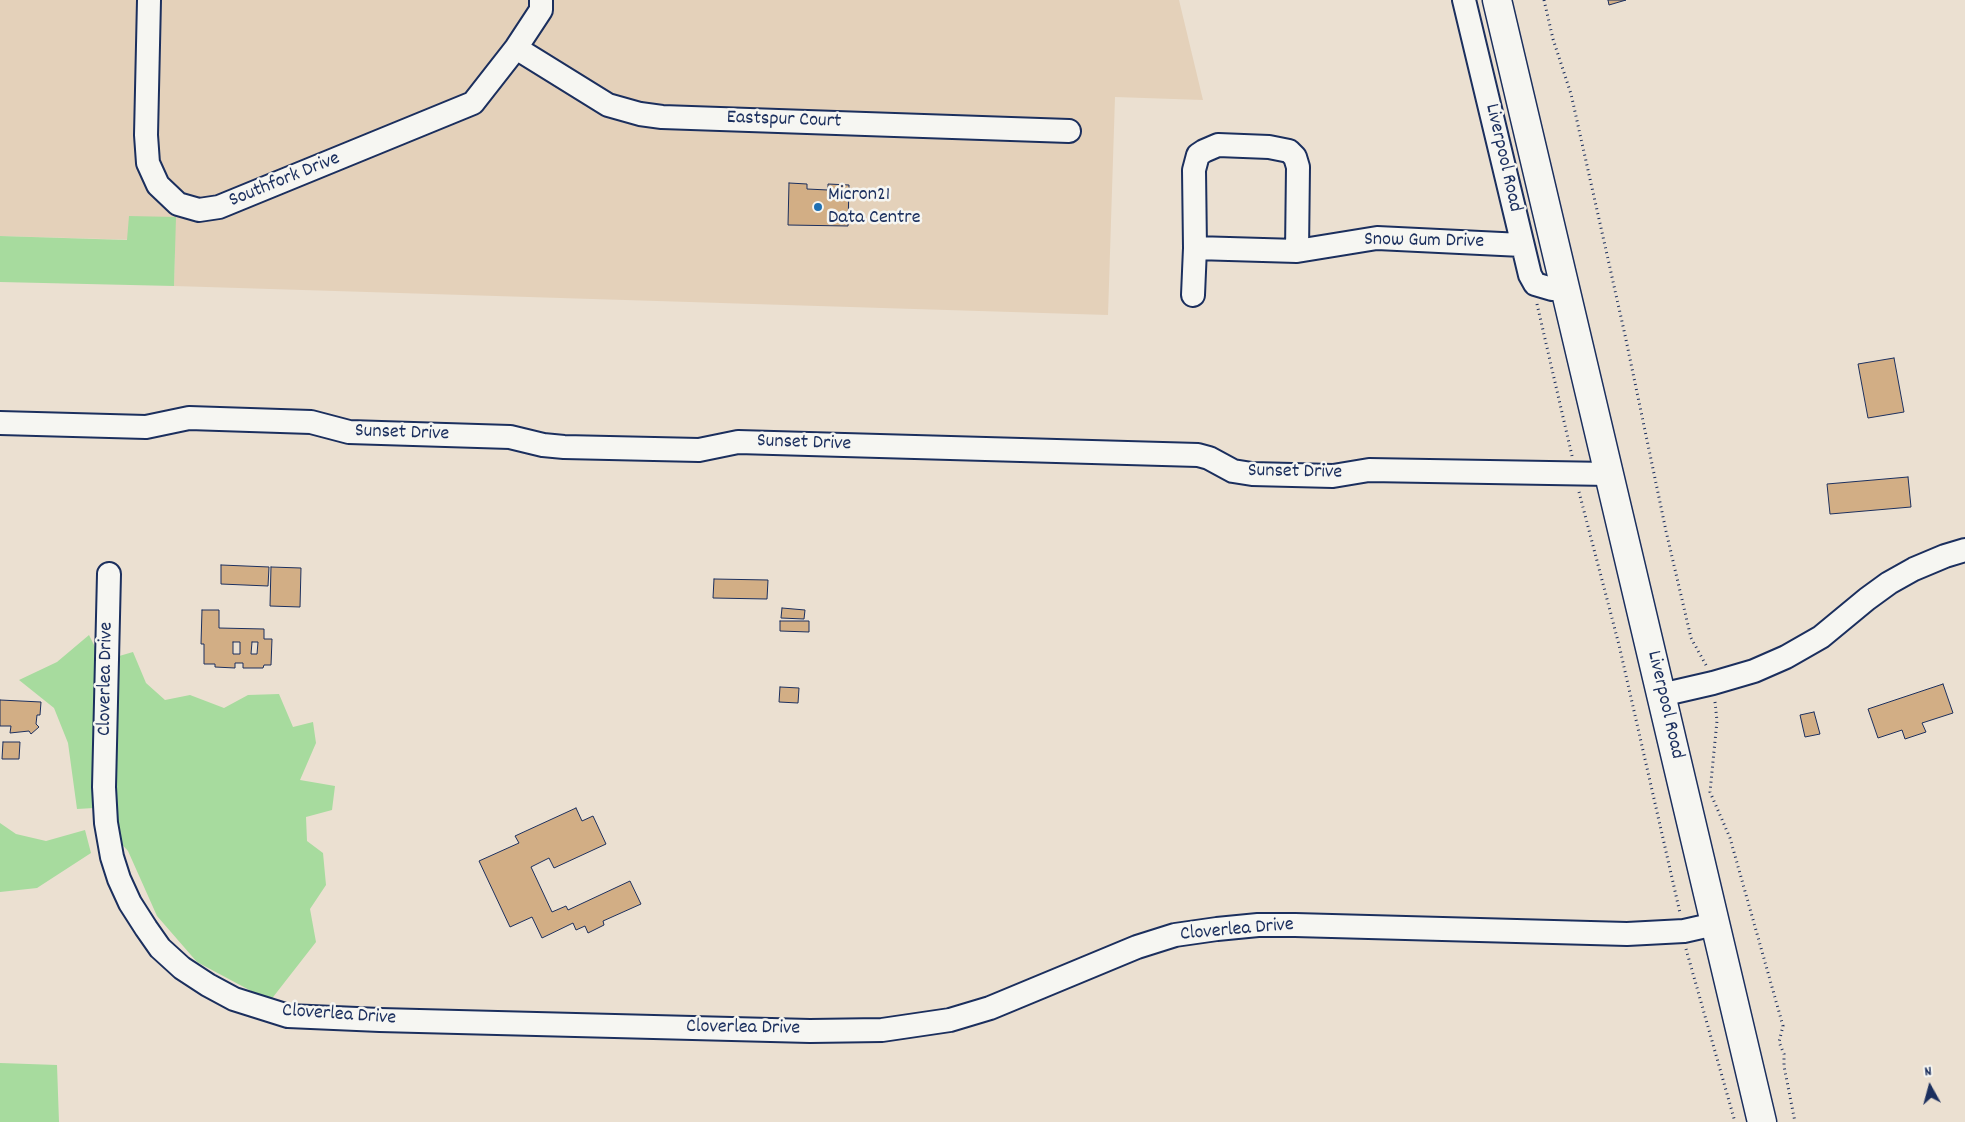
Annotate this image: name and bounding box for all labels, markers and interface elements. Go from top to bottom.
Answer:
street label: Liverpool Road [1478,102,1526,214]
street label: Eastspur Court [726,107,842,135]
street label: Southfork Drive [226,148,344,214]
place label: Micron21 Data Centre [828,184,921,231]
marker: Micron21 Data Centre [812,201,824,213]
street label: Snow Gum Drive [1364,229,1484,255]
street label: Sunset Drive [354,420,450,448]
street label: Sunset Drive [756,430,852,458]
street label: Sunset Drive [1248,460,1342,486]
street label: Cloverlea Drive [94,622,120,736]
street label: Liverpool Road [1640,649,1688,761]
street label: Cloverlea Drive [1179,914,1295,948]
street label: Cloverlea Drive [281,1000,397,1032]
street label: Cloverlea Drive [686,1016,800,1042]
north arrow [1905,1062,1955,1112]
text: N [1924,1062,1933,1082]

